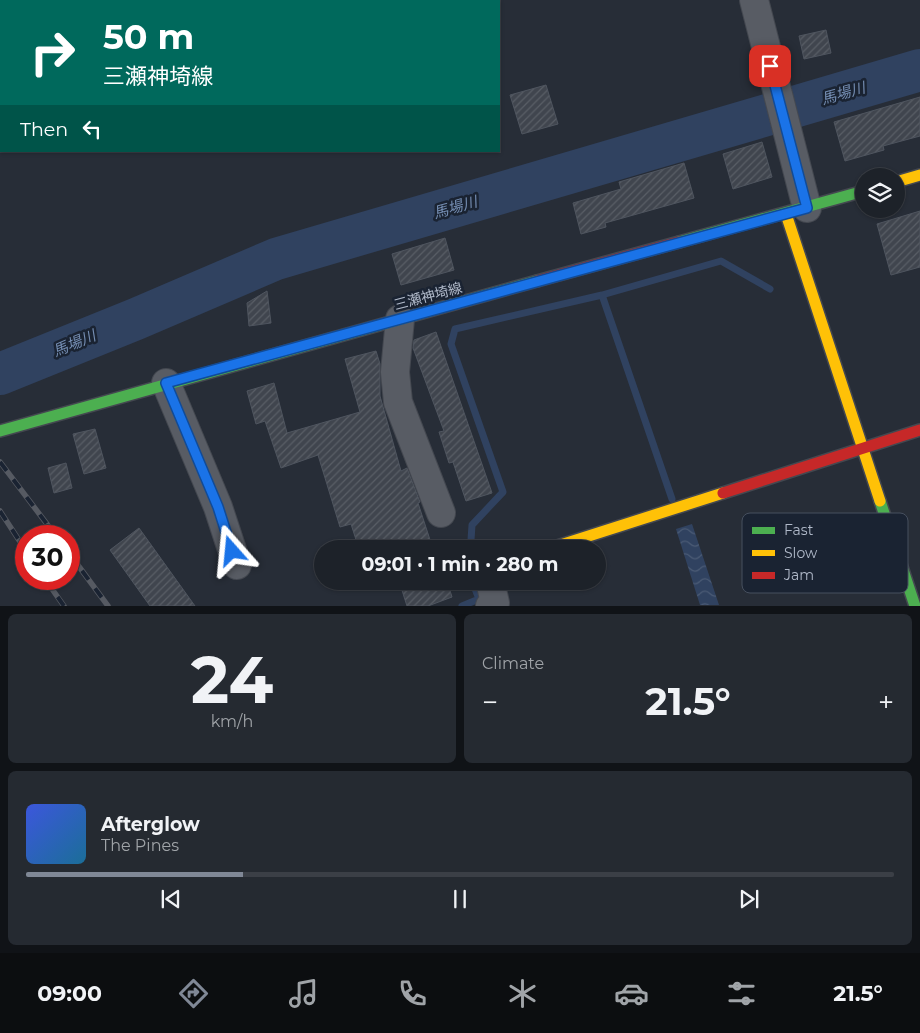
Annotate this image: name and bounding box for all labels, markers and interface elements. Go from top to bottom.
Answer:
text: 50 m [103,15,194,58]
icon: right [20,20,85,85]
pin [749,45,791,87]
icon: arrive [756,52,784,80]
text: 三瀬神埼線 [103,63,213,90]
water label: 馬場川 [819,77,869,108]
icon: left [78,115,106,143]
text: Then [20,118,68,141]
map controls [855,168,905,218]
button: layers [855,168,905,218]
water label: 馬場川 [431,191,481,222]
street label: 三瀬神埼線 [392,278,464,314]
water label: 馬場川 [50,325,100,361]
legend [742,513,908,593]
text: Fast [784,521,814,539]
position arrow [205,524,257,576]
speed limit sign: 30 [15,525,80,590]
text: Slow [784,544,818,562]
text: 09:01 · 1 min · 280 m [362,553,558,576]
text: Jam [783,566,814,584]
text: 24 [191,640,273,719]
text: Climate [482,654,544,673]
text: 21.5° [645,678,731,725]
text: − [482,685,498,719]
text: + [878,685,894,719]
text: km/h [211,712,253,731]
text: Afterglow [101,813,200,836]
text: The Pines [101,836,179,855]
icon: previous [157,885,185,913]
icon: pause [446,885,474,913]
icon: next [735,885,763,913]
icon: directions [176,976,211,1011]
icon: music [286,976,321,1011]
icon: phone [395,976,430,1011]
icon: climate [505,976,540,1011]
icon: car [614,976,649,1011]
icon: filters [724,976,759,1011]
text: 09:00 [37,980,102,1007]
text: 21.5° [833,980,883,1007]

